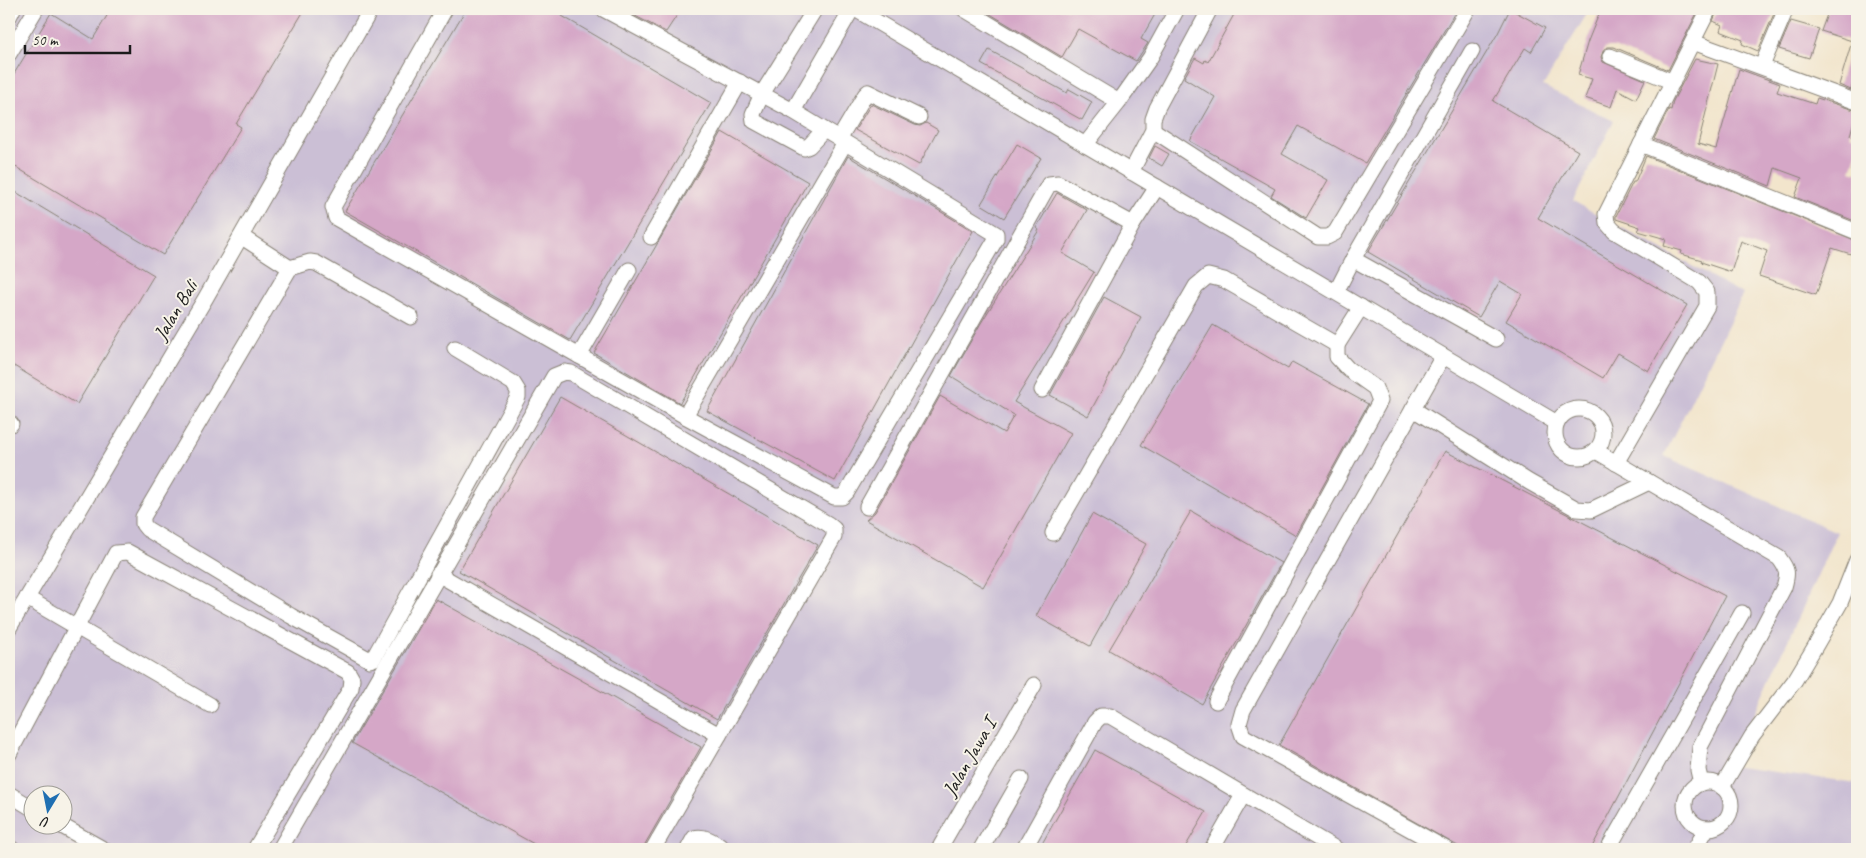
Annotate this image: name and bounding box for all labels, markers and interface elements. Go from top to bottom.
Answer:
scale bar [25,22,130,54]
text: 50 m [32,31,59,50]
street label: Jalan Bali [147,274,204,346]
street label: Jalan Jawa I [937,709,1004,802]
north arrow [22,786,72,836]
text: U [38,813,51,831]

